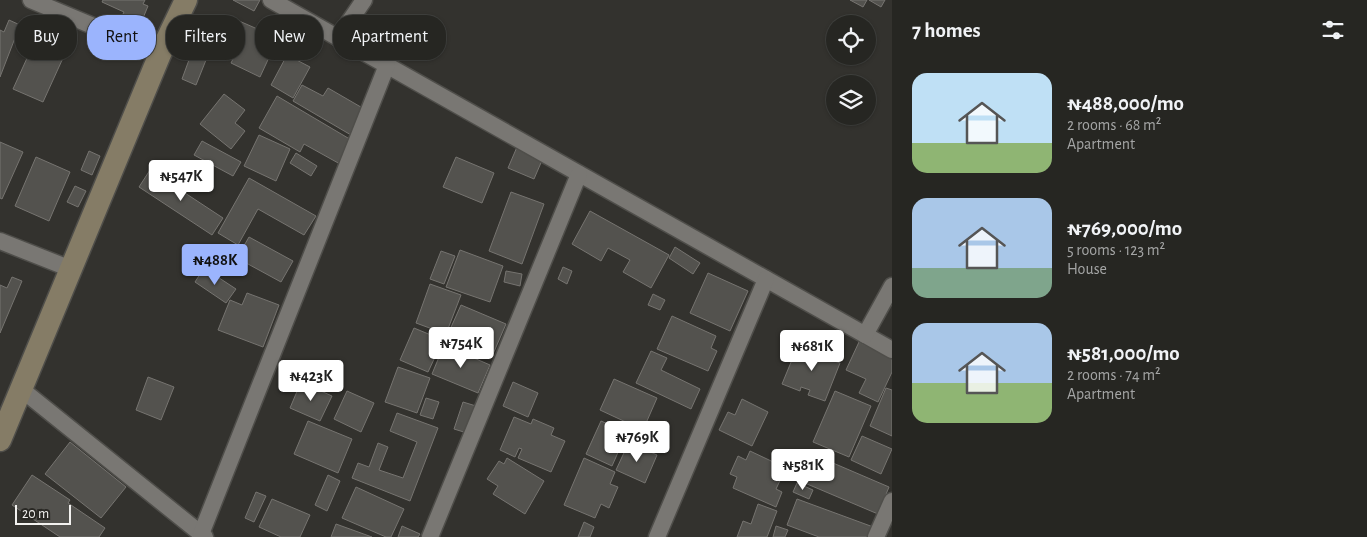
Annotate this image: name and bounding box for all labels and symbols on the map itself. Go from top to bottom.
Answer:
pin: ₦547K [146,160,216,202]
pin: ₦488K [180,244,250,286]
pin: ₦754K [426,326,496,369]
pin: ₦681K [777,330,847,372]
pin: ₦423K [276,360,346,402]
pin: ₦769K [602,420,672,463]
pin: ₦581K [768,448,838,491]
scale bar [15,502,71,525]

